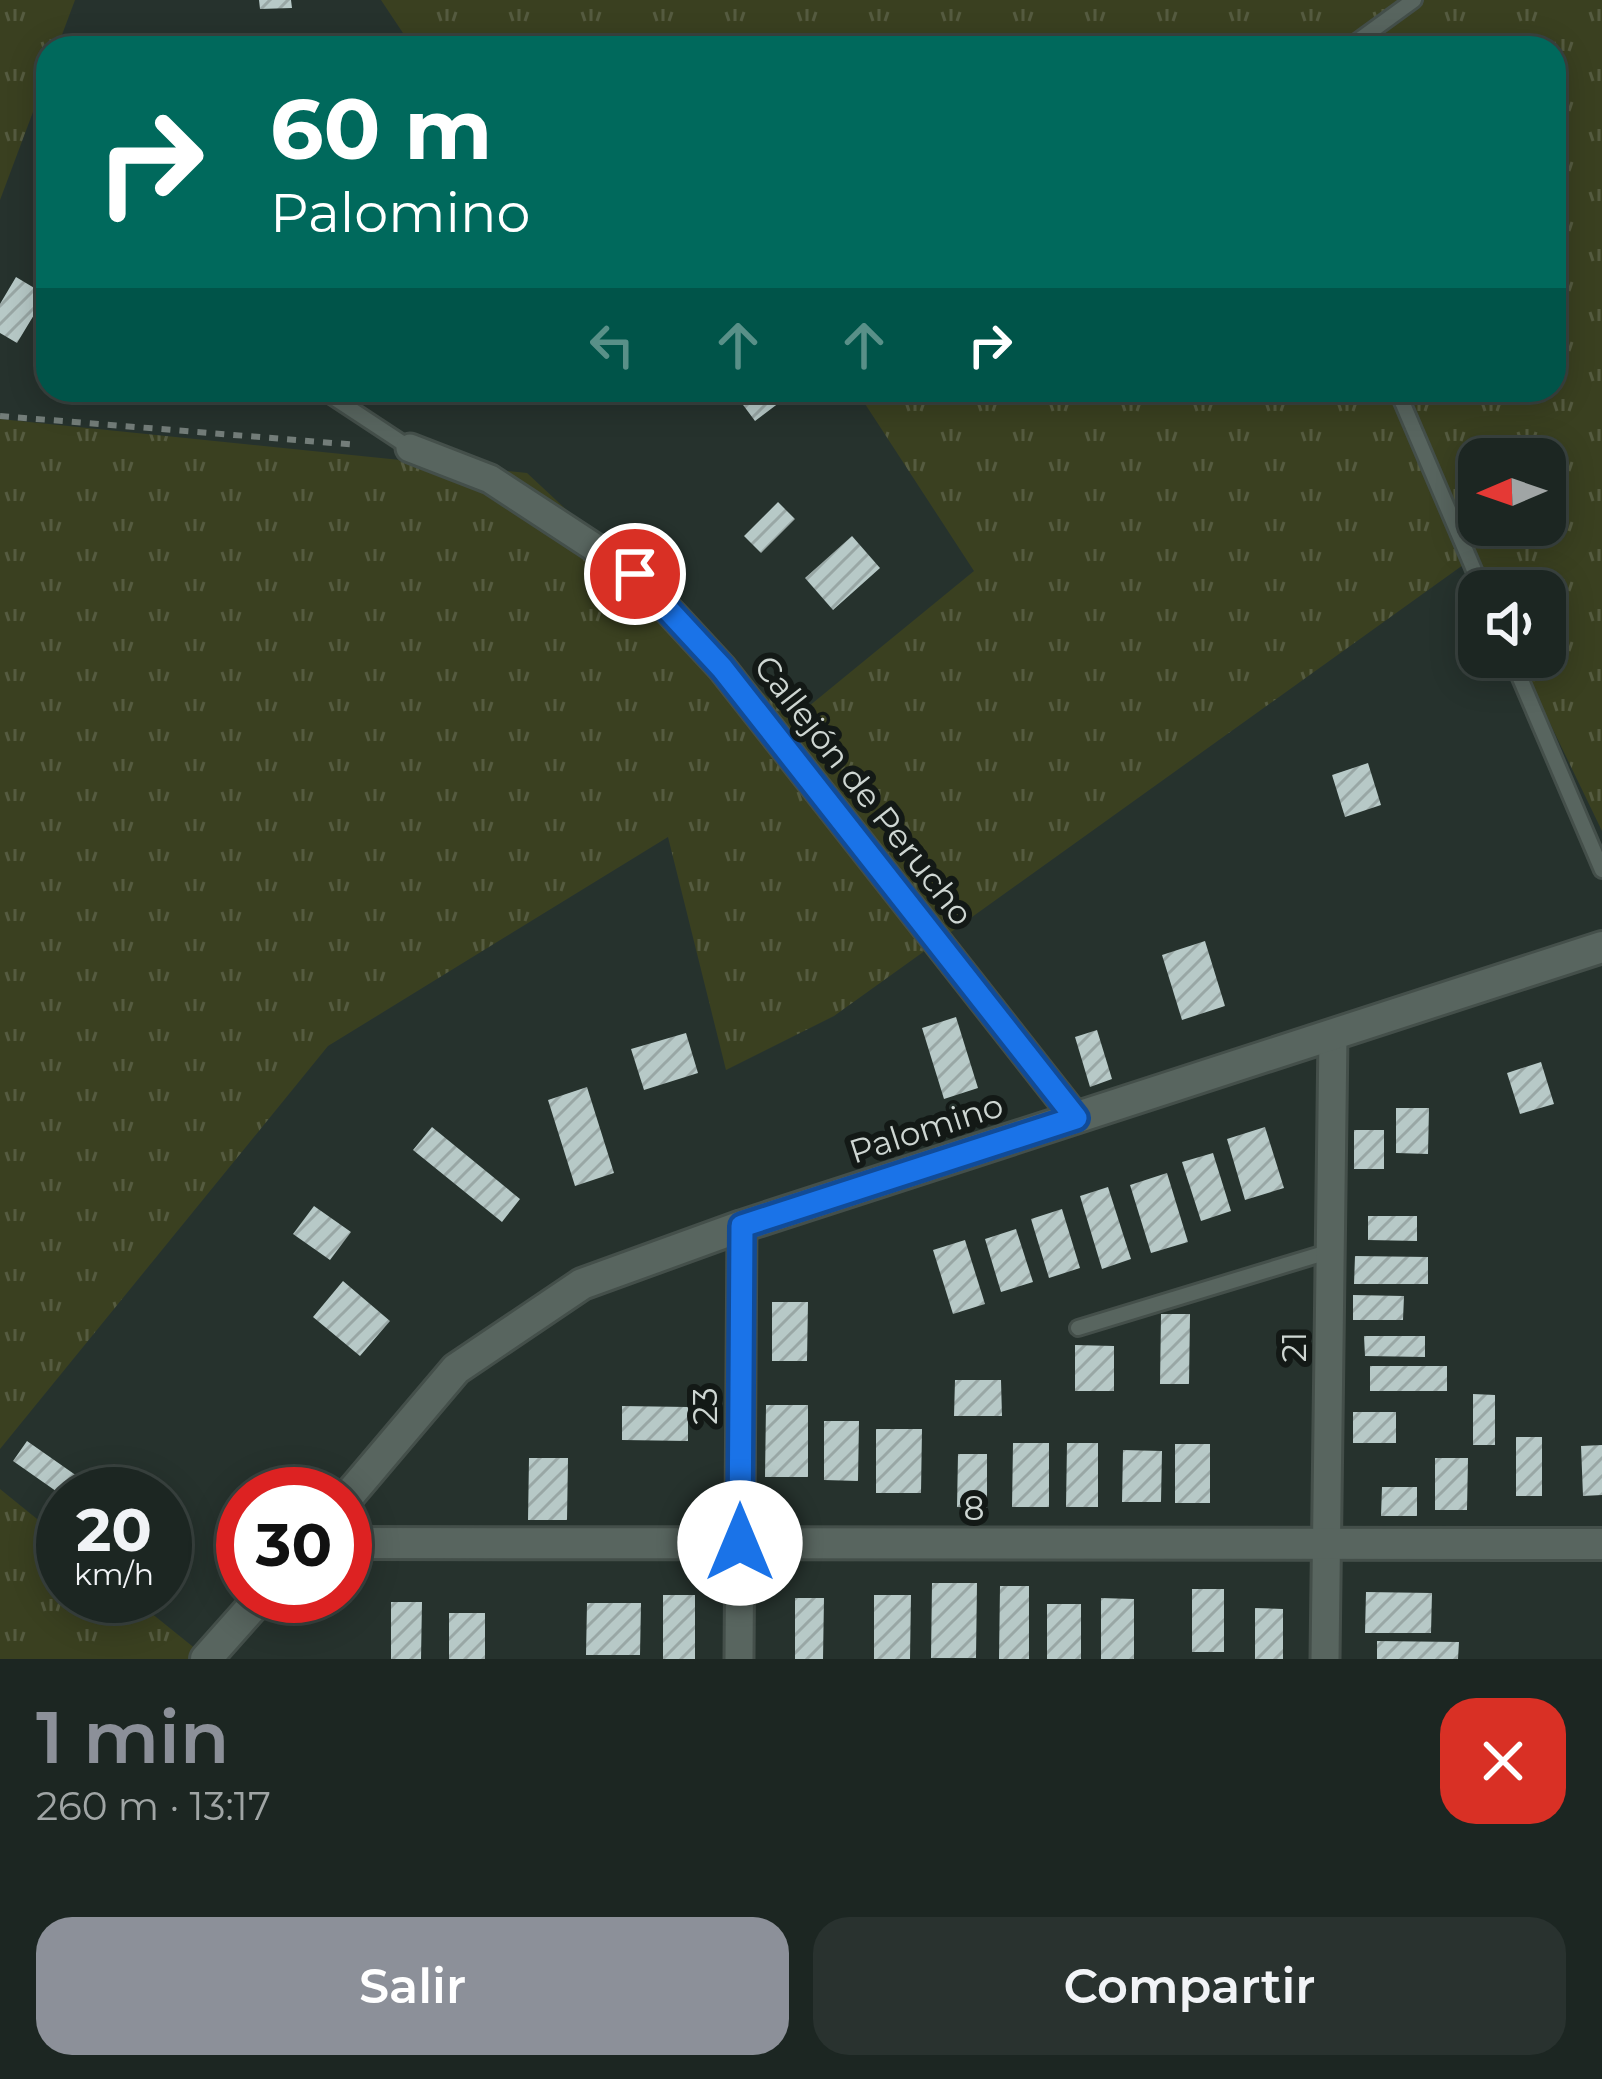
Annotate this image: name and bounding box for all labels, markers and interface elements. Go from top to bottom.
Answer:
text: 60 m [270,78,492,180]
icon: right [72,84,228,240]
text: Palomino [270,180,530,246]
icon: left [579,312,645,378]
icon: ahead [705,312,771,378]
icon: ahead [831,312,897,378]
icon: right [957,312,1023,378]
north arrow [1458,438,1566,546]
map controls [1458,438,1566,678]
pin [584,523,686,625]
icon: arrive [602,541,668,607]
button: sound [1458,570,1566,678]
street label: Callejón de Perucho [746,647,982,933]
street label: Palomino [844,1084,1008,1172]
street label: 21 [1274,1332,1314,1362]
street label: 23 [685,1387,725,1425]
speed limit sign: 30 [216,1467,372,1623]
position arrow [677,1480,803,1606]
street label: 8 [963,1488,985,1528]
text: 20 [76,1493,152,1566]
text: km/h [74,1556,154,1593]
text: 1 min [36,1693,229,1781]
button: close [1440,1698,1566,1824]
text: 260 m · 13:17 [36,1782,271,1830]
button: Salir [36,1917,789,2055]
button: Compartir [813,1917,1566,2055]

